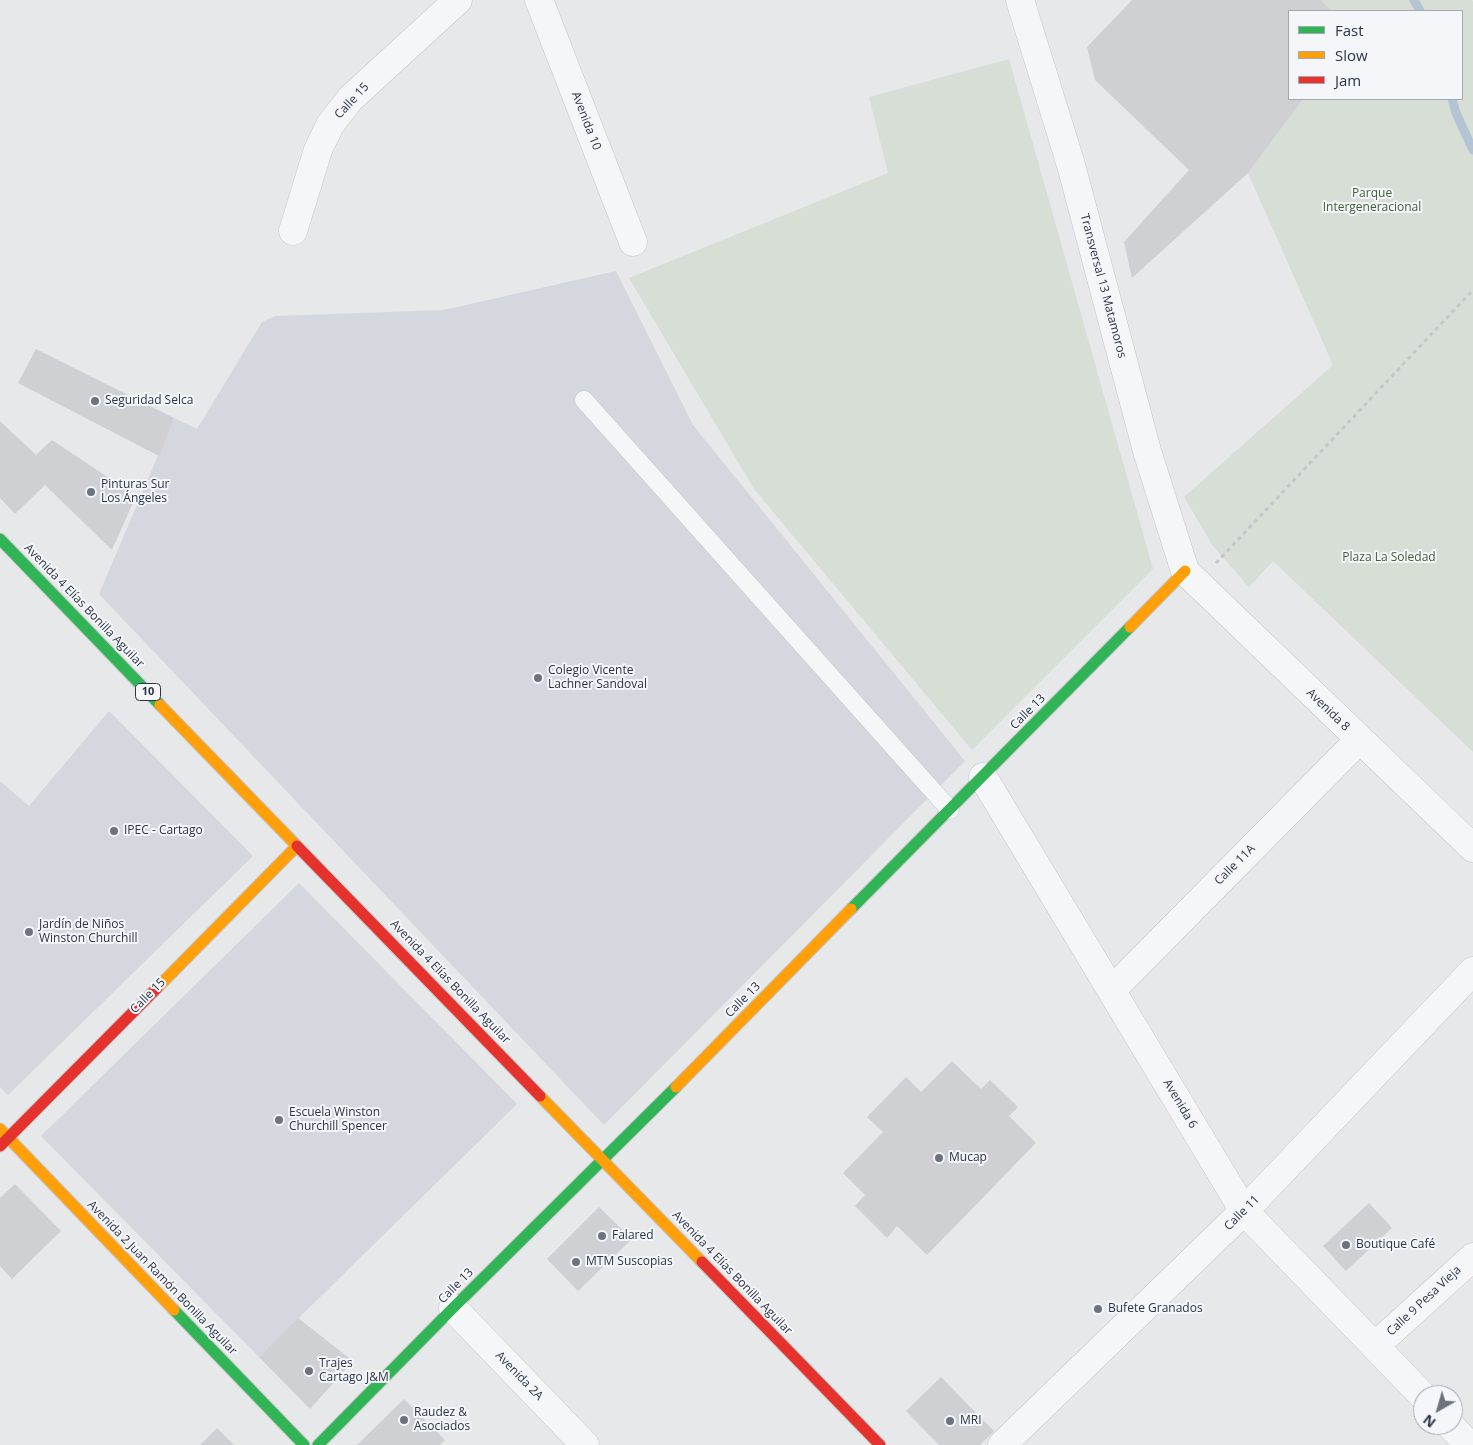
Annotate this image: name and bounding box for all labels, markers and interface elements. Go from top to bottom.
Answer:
legend [1288,10,1463,100]
text: Fast [1335,20,1364,40]
text: Slow [1335,45,1368,65]
text: Jam [1335,70,1361,90]
street label: Calle 15 [332,80,372,122]
street label: Avenida 10 [568,90,604,152]
park label: Parque Intergeneracional [1323,187,1421,215]
street label: Transversal 13 Matamoros [1077,212,1129,360]
place label: Seguridad Selca [105,394,193,408]
marker: Seguridad Selca [89,395,101,407]
place label: Pinturas Sur Los Ángeles [101,478,169,506]
marker: Pinturas Sur Los Ángeles [85,486,97,498]
street label: Avenida 4 Elías Bonilla Aguilar [21,541,147,671]
park label: Plaza La Soledad [1342,551,1436,565]
place label: Colegio Vicente Lachner Sandoval [548,664,647,692]
marker: Colegio Vicente Lachner Sandoval [532,672,544,684]
road number: 10 [136,684,160,700]
street label: Avenida 8 [1303,686,1353,734]
street label: Calle 13 [1007,691,1049,733]
place label: IPEC - Cartago [124,824,203,838]
marker: IPEC - Cartago [108,825,120,837]
street label: Calle 11A [1212,842,1258,888]
street label: Avenida 4 Elías Bonilla Aguilar [387,917,513,1047]
place label: Jardín de Niños Winston Churchill [39,918,138,946]
marker: Jardín de Niños Winston Churchill [23,926,35,938]
street label: Calle 15 [127,975,169,1017]
street label: Calle 13 [722,979,764,1021]
street label: Avenida 6 [1160,1077,1200,1131]
place label: Escuela Winston Churchill Spencer [289,1106,387,1134]
marker: Escuela Winston Churchill Spencer [273,1114,285,1126]
place label: Mucap [949,1151,987,1165]
marker: Mucap [933,1152,945,1164]
street label: Calle 11 [1221,1192,1263,1234]
street label: Avenida 2 Juan Ramón Bonilla Aguilar [84,1198,240,1358]
street label: Avenida 4 Elías Bonilla Aguilar [669,1208,795,1338]
place label: Falared [612,1229,654,1243]
marker: Falared [596,1230,608,1242]
place label: Boutique Café [1356,1238,1435,1252]
marker: Boutique Café [1340,1239,1352,1251]
place label: MTM Suscopias [586,1255,673,1269]
marker: MTM Suscopias [570,1256,582,1268]
street label: Calle 9 Pesa Vieja [1384,1263,1464,1339]
street label: Calle 13 [435,1265,477,1307]
place label: Bufete Granados [1108,1302,1203,1316]
marker: Bufete Granados [1092,1303,1104,1315]
street label: Avenida 2A [492,1349,546,1403]
place label: Trajes Cartago J&M [319,1357,389,1385]
marker: Trajes Cartago J&M [303,1365,315,1377]
north arrow [1413,1385,1463,1435]
place label: Raudez & Asociados [414,1406,470,1434]
text: N [1419,1410,1439,1432]
marker: Raudez & Asociados [398,1414,410,1426]
place label: MRI [960,1414,982,1428]
marker: MRI [944,1415,956,1427]

